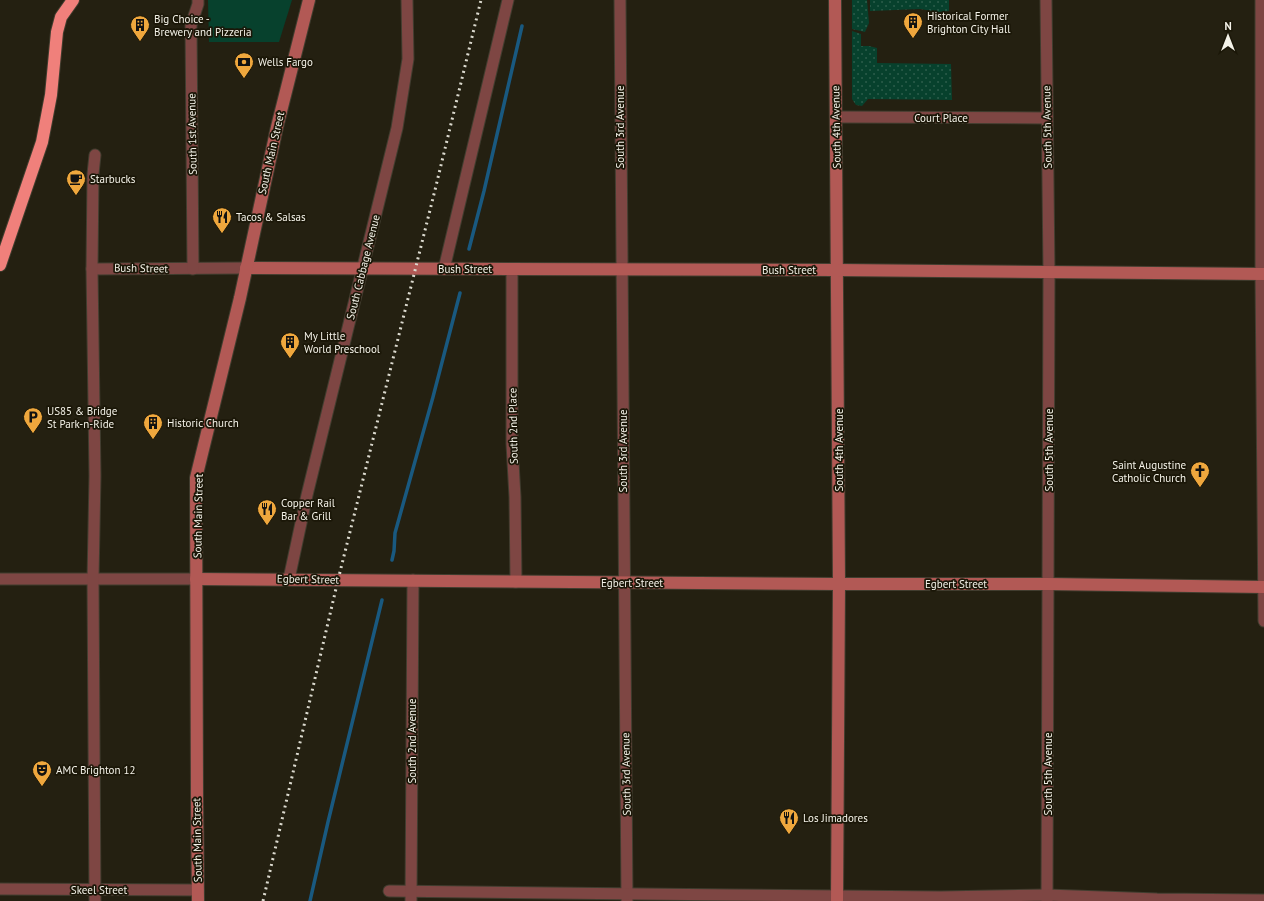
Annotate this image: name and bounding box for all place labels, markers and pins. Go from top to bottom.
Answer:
place label: Historical Former Brighton City Hall [927,9,1011,36]
building icon: Historical Former Brighton City Hall [902,11,924,39]
place label: Big Choice - Brewery and Pizzeria [154,12,251,39]
building icon: Big Choice - Brewery and Pizzeria [129,14,151,42]
bank icon: Wells Fargo [233,51,255,79]
place label: Wells Fargo [258,55,313,69]
cafe icon: Starbucks [65,168,87,196]
place label: Starbucks [90,172,136,186]
restaurant icon: Tacos & Salsas [211,206,233,234]
place label: Tacos & Salsas [236,210,306,224]
place label: My Little World Preschool [304,329,381,356]
building icon: My Little World Preschool [279,331,301,359]
place label: US85 & Bridge St Park-n-Ride [47,404,118,431]
parking icon: US85 & Bridge St Park-n-Ride [22,406,44,434]
building icon: Historic Church [142,412,164,440]
place label: Historic Church [167,416,239,430]
place label: Saint Augustine Catholic Church [1112,458,1186,485]
church icon: Saint Augustine Catholic Church [1189,460,1211,488]
place label: Copper Rail Bar & Grill [281,496,336,523]
restaurant icon: Copper Rail Bar & Grill [256,498,278,526]
theatre icon: AMC Brighton 12 [31,759,53,787]
place label: AMC Brighton 12 [56,763,135,777]
restaurant icon: Los Jimadores [778,807,800,835]
place label: Los Jimadores [803,811,868,825]

